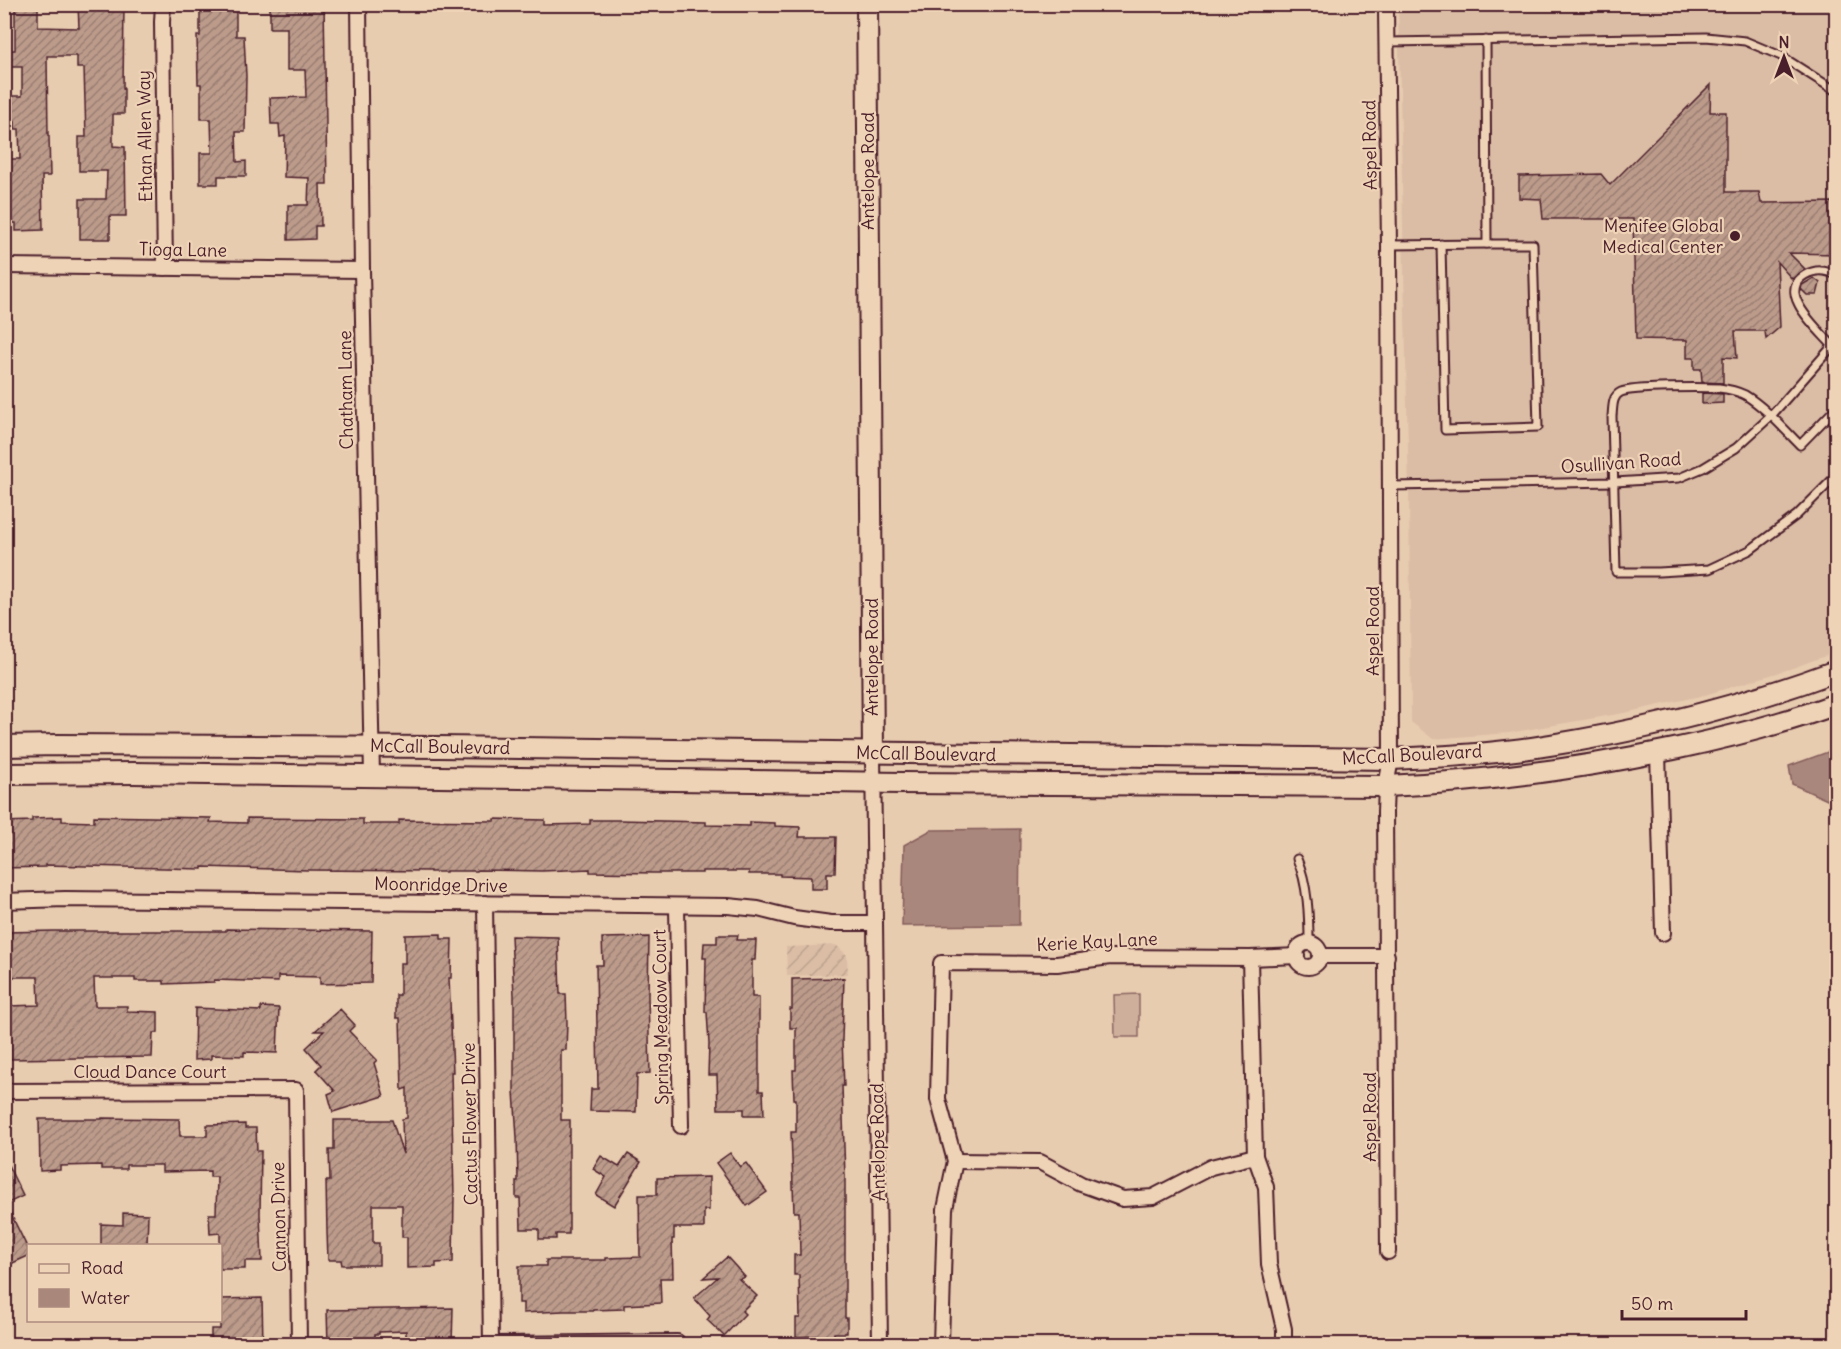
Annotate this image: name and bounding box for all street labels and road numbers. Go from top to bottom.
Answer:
street label: Ethan Allen Way [132,70,157,202]
street label: Aspel Road [1357,99,1382,190]
street label: Antelope Road [856,112,879,230]
street label: Tioga Lane [139,237,227,262]
street label: Chatham Lane [333,330,358,450]
street label: Osullivan Road [1560,447,1682,478]
street label: Aspel Road [1361,585,1384,676]
street label: Antelope Road [860,598,883,716]
street label: McCall Boulevard [370,734,511,759]
street label: McCall Boulevard [1341,739,1483,770]
street label: McCall Boulevard [856,741,997,766]
street label: Moonridge Drive [374,872,508,897]
street label: Kerie Kay Lane [1036,927,1158,956]
street label: Spring Meadow Court [647,929,674,1105]
street label: Cactus Flower Drive [457,1043,482,1205]
street label: Cloud Dance Court [73,1060,227,1083]
street label: Aspel Road [1358,1071,1381,1162]
street label: Antelope Road [865,1082,890,1201]
street label: Cannon Drive [266,1162,291,1272]

